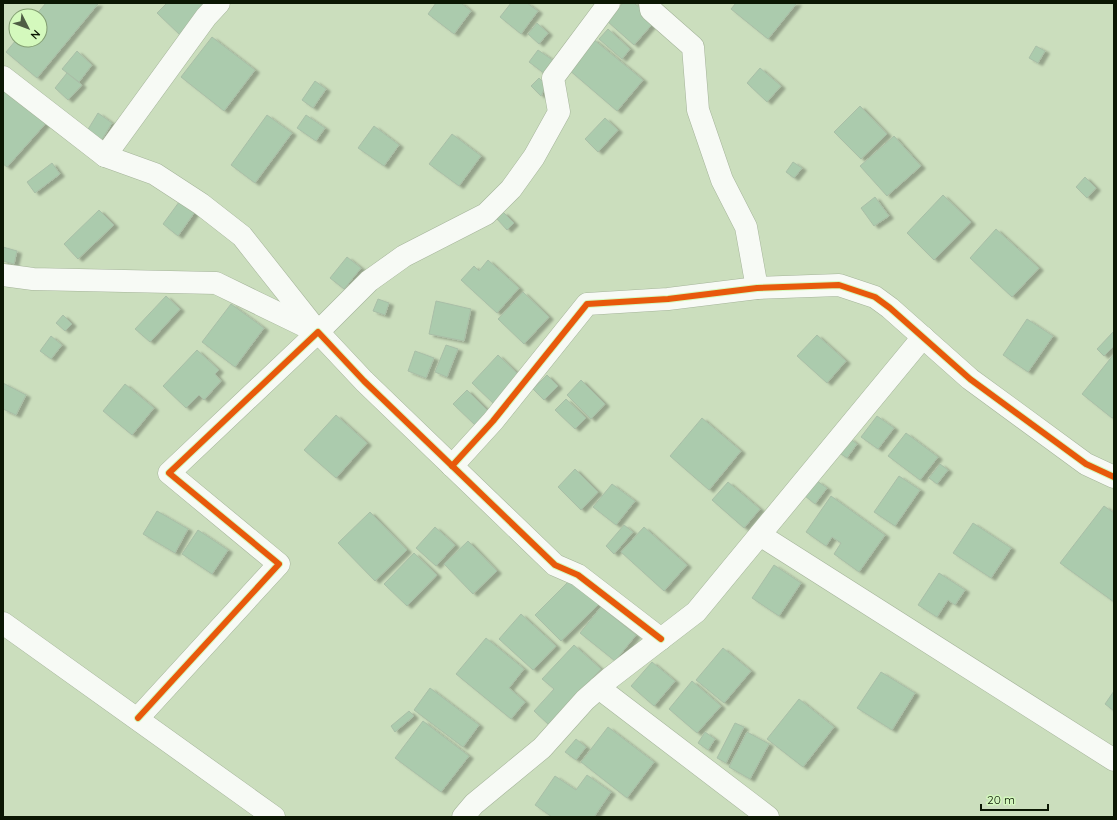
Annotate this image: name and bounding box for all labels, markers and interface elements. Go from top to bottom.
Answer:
north arrow [8,8,48,48]
text: N [28,27,43,42]
scale bar [981,786,1048,812]
text: 20 m [987,792,1015,807]

